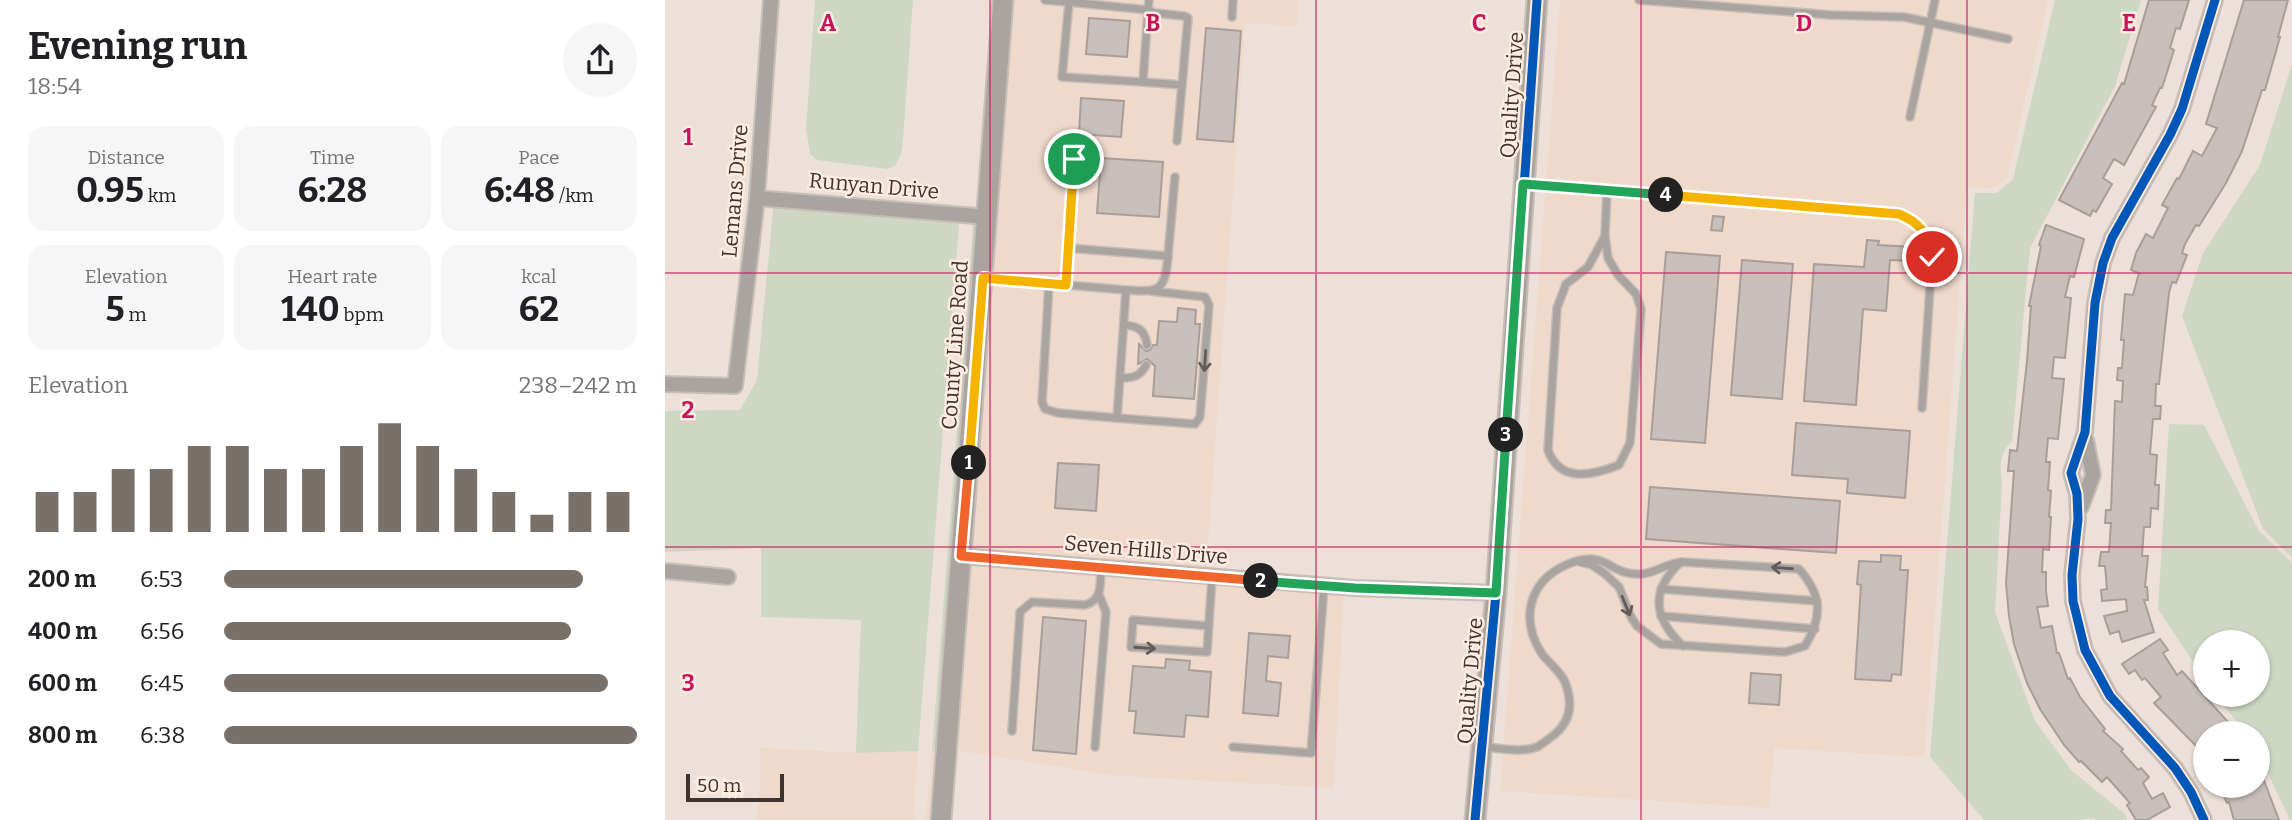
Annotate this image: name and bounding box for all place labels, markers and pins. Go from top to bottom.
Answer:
pin [1044,129,1104,189]
pin: 4 [1649,178,1683,212]
pin [1902,227,1962,287]
pin: 3 [1489,418,1523,452]
pin: 1 [951,446,987,480]
pin: 2 [1243,564,1279,598]

